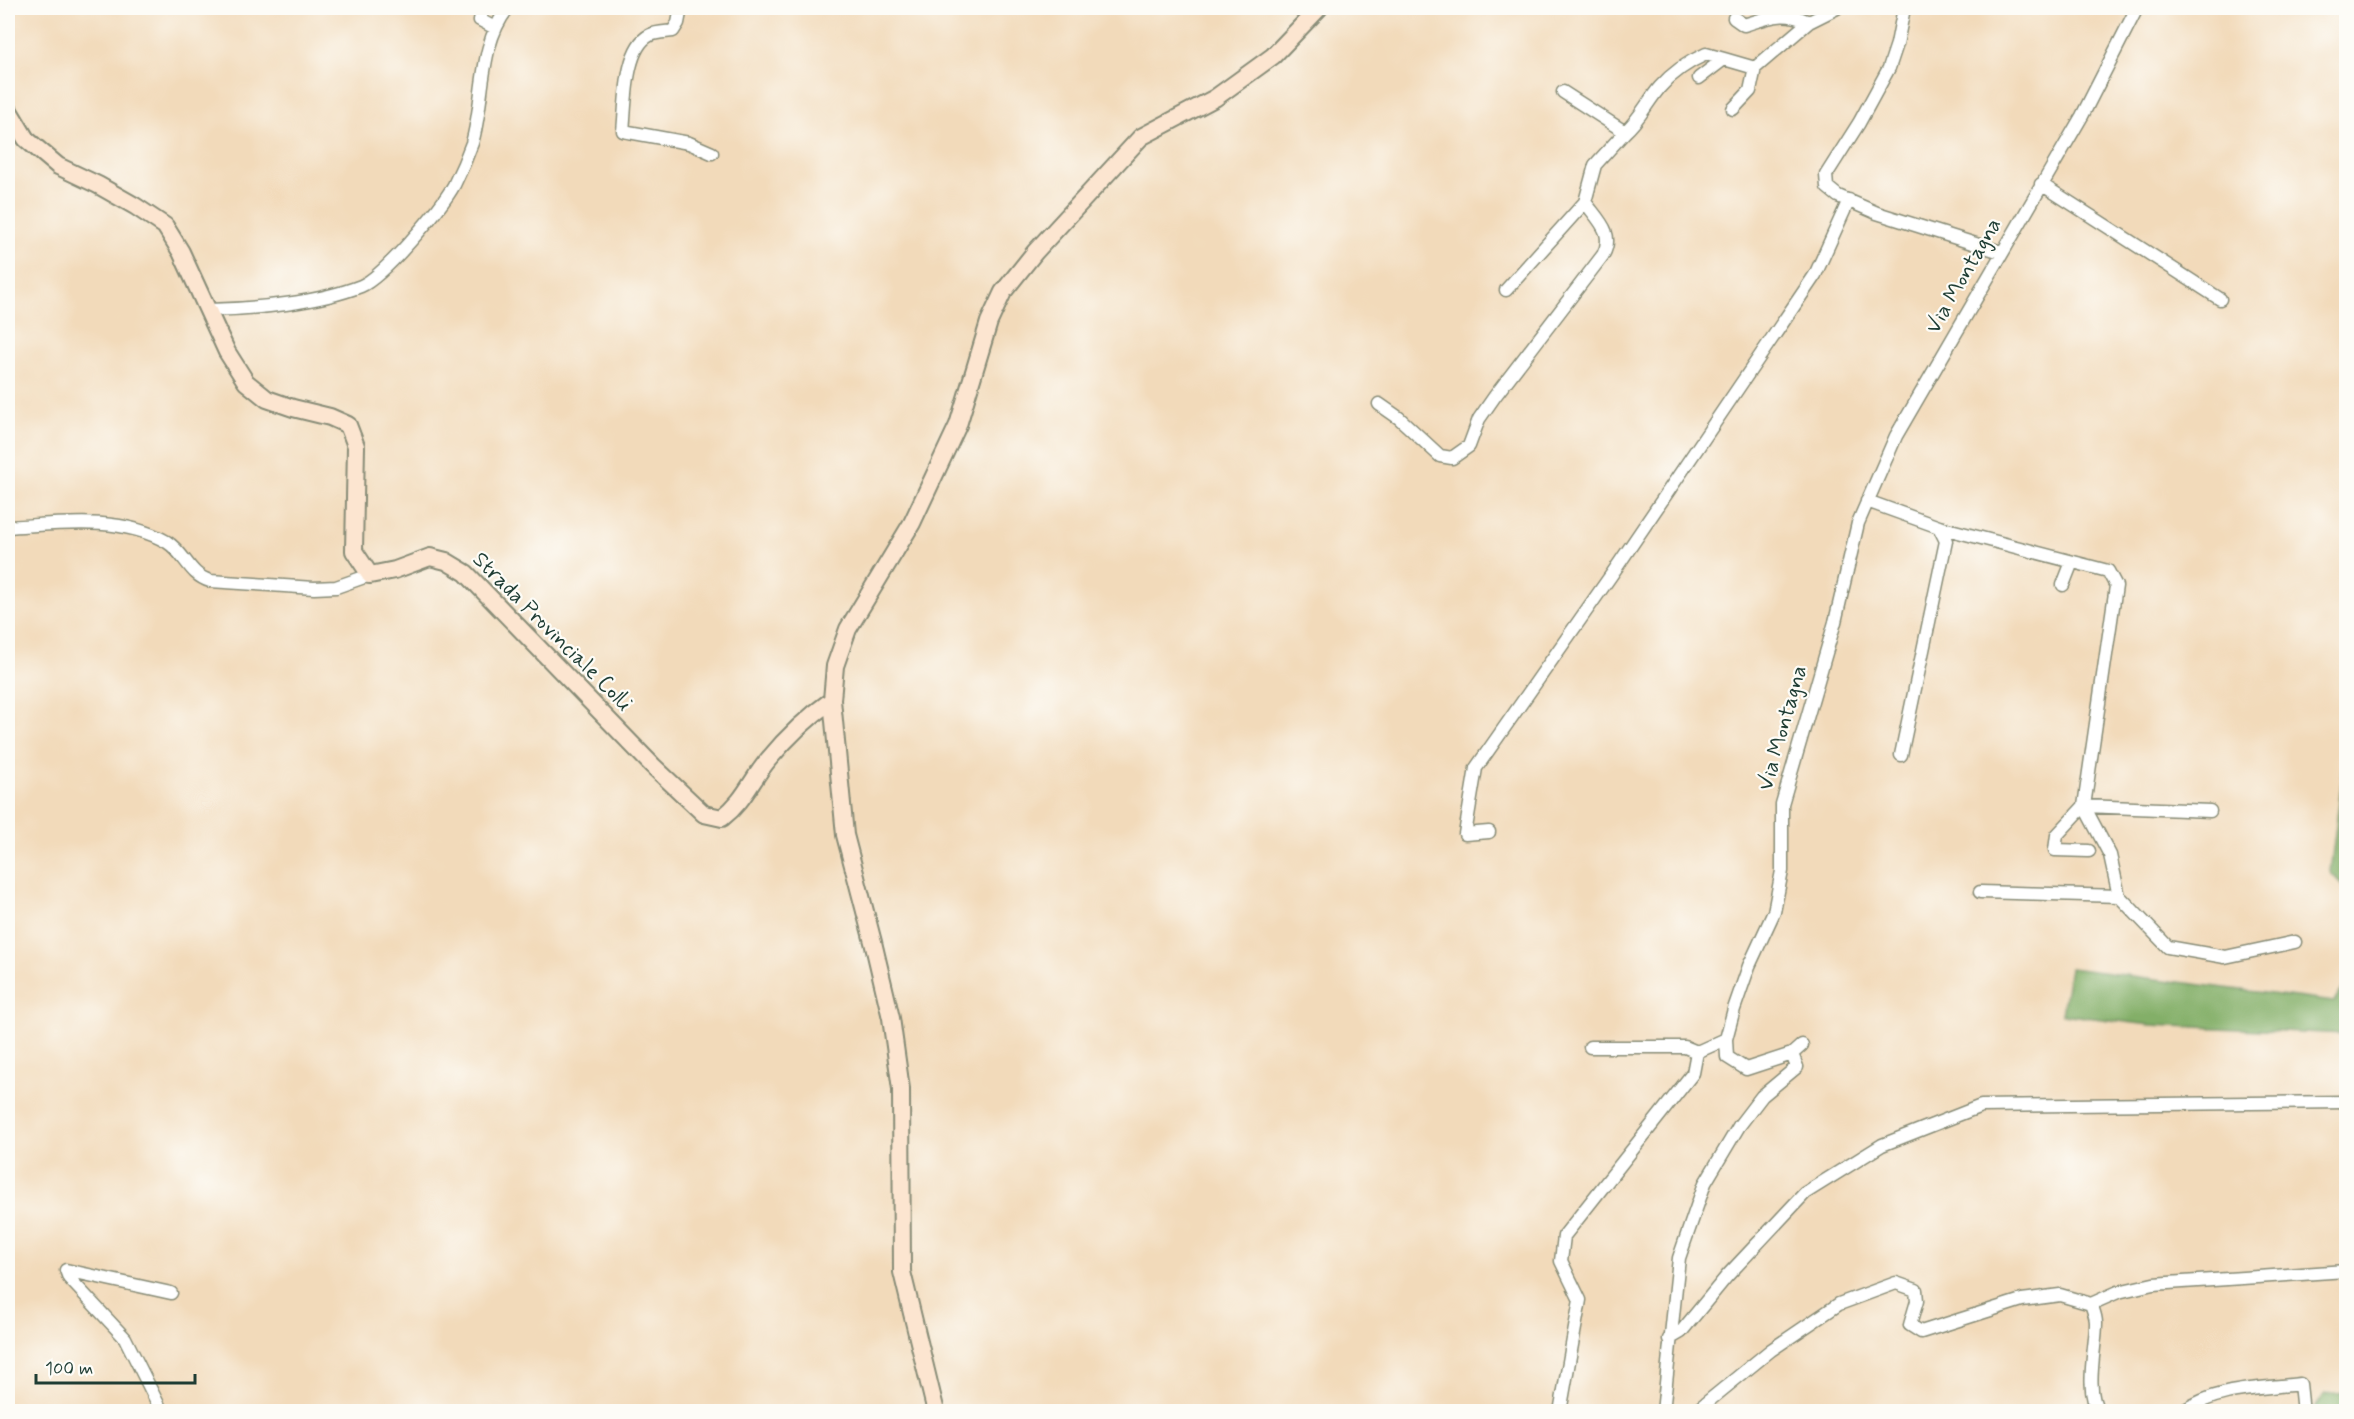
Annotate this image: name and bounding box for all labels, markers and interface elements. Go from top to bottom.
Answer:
street label: Via Montagna [1920,213,2009,339]
street label: Strada Provinciale Colli [466,546,638,718]
street label: Via Montagna [1752,662,1815,794]
scale bar [36,1347,195,1385]
text: 100 m [45,1357,93,1381]

